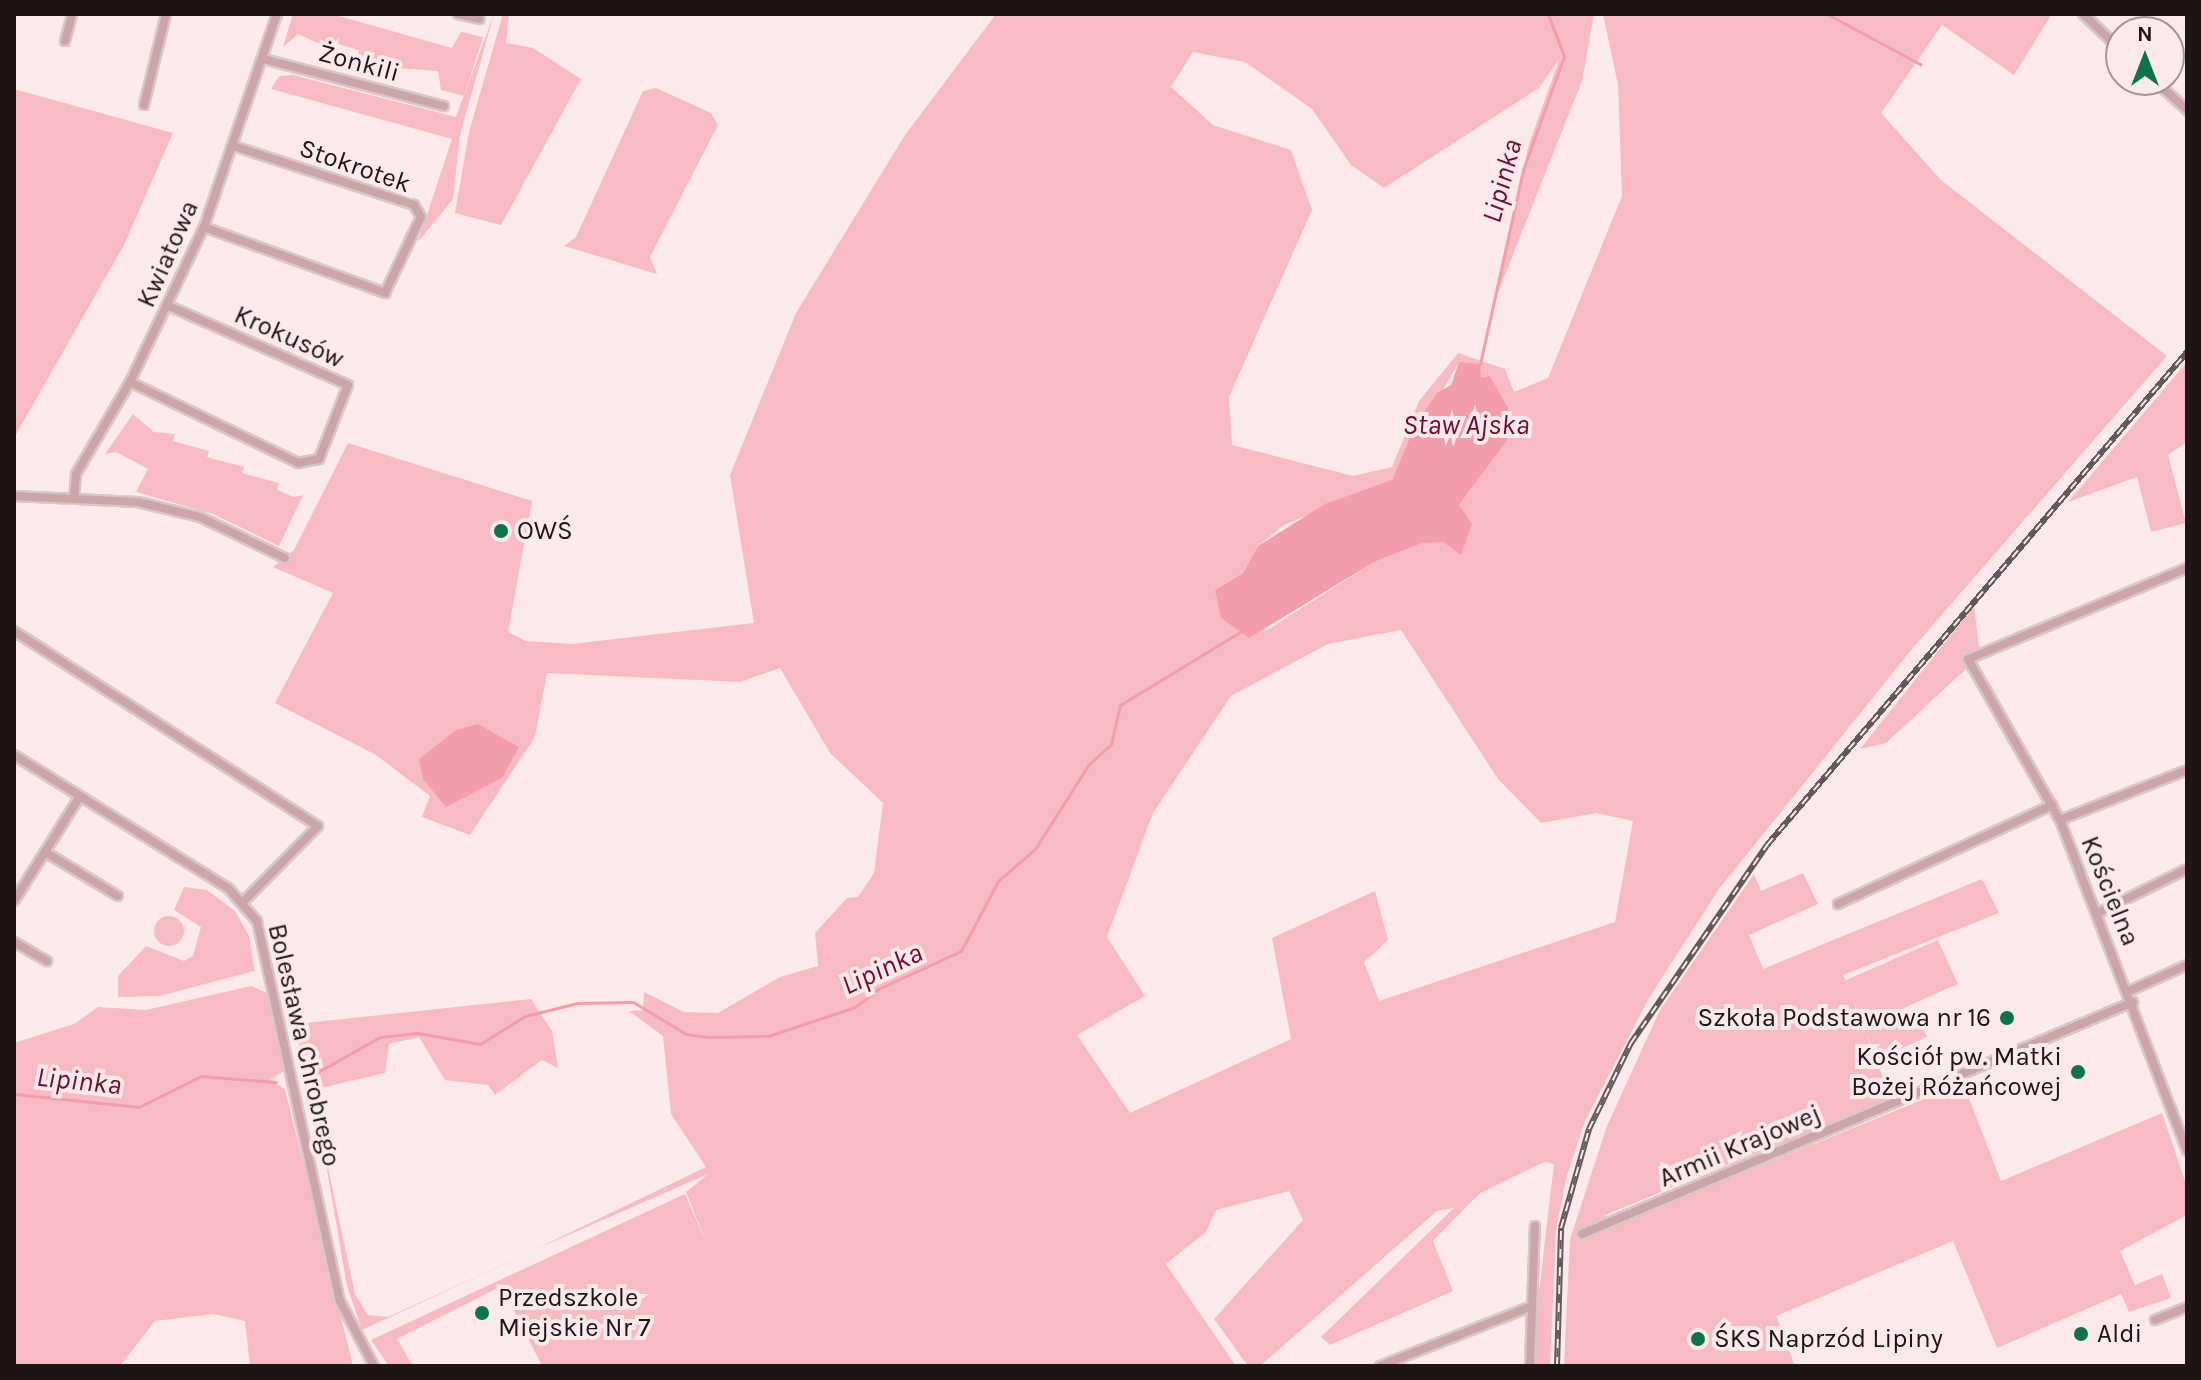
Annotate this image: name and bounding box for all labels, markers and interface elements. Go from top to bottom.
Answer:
north arrow [2105,16,2185,96]
text: N [2137,21,2153,47]
street label: Żonkili [315,37,403,89]
street label: Stokrotek [295,132,415,200]
water label: Lipinka [1475,135,1529,227]
street label: Kwiatowa [131,196,205,312]
street label: Krokusów [229,299,349,375]
water label: Staw Ajska [1402,408,1530,442]
place label: OWŚ [517,515,573,547]
marker: OWŚ [492,522,510,540]
street label: Kościelna [2074,832,2146,950]
street label: Bolesława Chrobrego [261,921,347,1169]
water label: Lipinka [836,936,928,1002]
place label: Szkoła Podstawowa nr 16 [1697,1002,1991,1034]
marker: Szkoła Podstawowa nr 16 [1998,1009,2016,1027]
place label: Kościół pw. Matki Bożej Różańcowej [1851,1041,2062,1102]
water label: Lipinka [35,1060,123,1102]
marker: Kościół pw. Matki Bożej Różańcowej [2069,1063,2087,1081]
street label: Armii Krajowej [1654,1098,1826,1194]
place label: Przedszkole Miejskie Nr 7 [498,1282,650,1344]
marker: Przedszkole Miejskie Nr 7 [473,1304,491,1322]
place label: Aldi [2097,1318,2142,1350]
place label: ŚKS Naprzód Lipiny [1714,1323,1943,1355]
marker: Aldi [2072,1325,2090,1343]
marker: ŚKS Naprzód Lipiny [1689,1330,1707,1348]

